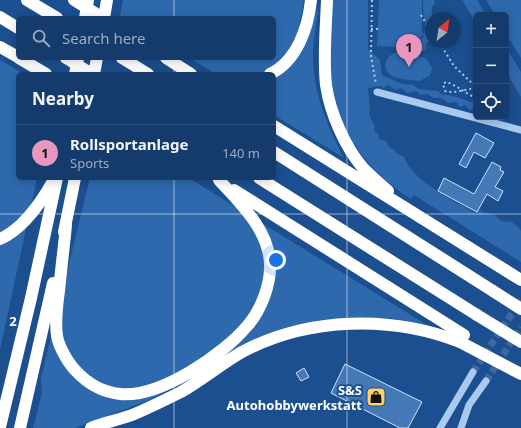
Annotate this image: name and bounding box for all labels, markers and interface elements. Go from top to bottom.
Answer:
north arrow [425,12,461,48]
map controls [473,12,509,120]
button: + [473,12,509,48]
search box [16,16,276,60]
icon: search [30,27,52,49]
text: Search here [62,28,145,48]
pin: 1 [396,34,422,67]
button: − [473,48,509,84]
button: locate [473,84,509,120]
text: Nearby [32,87,94,110]
text: Rollsportanlage [70,134,188,154]
text: 1 [41,144,49,162]
text: 140 m [222,144,260,162]
text: Sports [70,154,109,172]
your location [266,250,286,270]
text: 2 [9,312,17,330]
place label: S&S Autohobbywerkstatt [227,381,362,414]
shop icon: S&S Autohobbywerkstatt [365,386,387,408]

